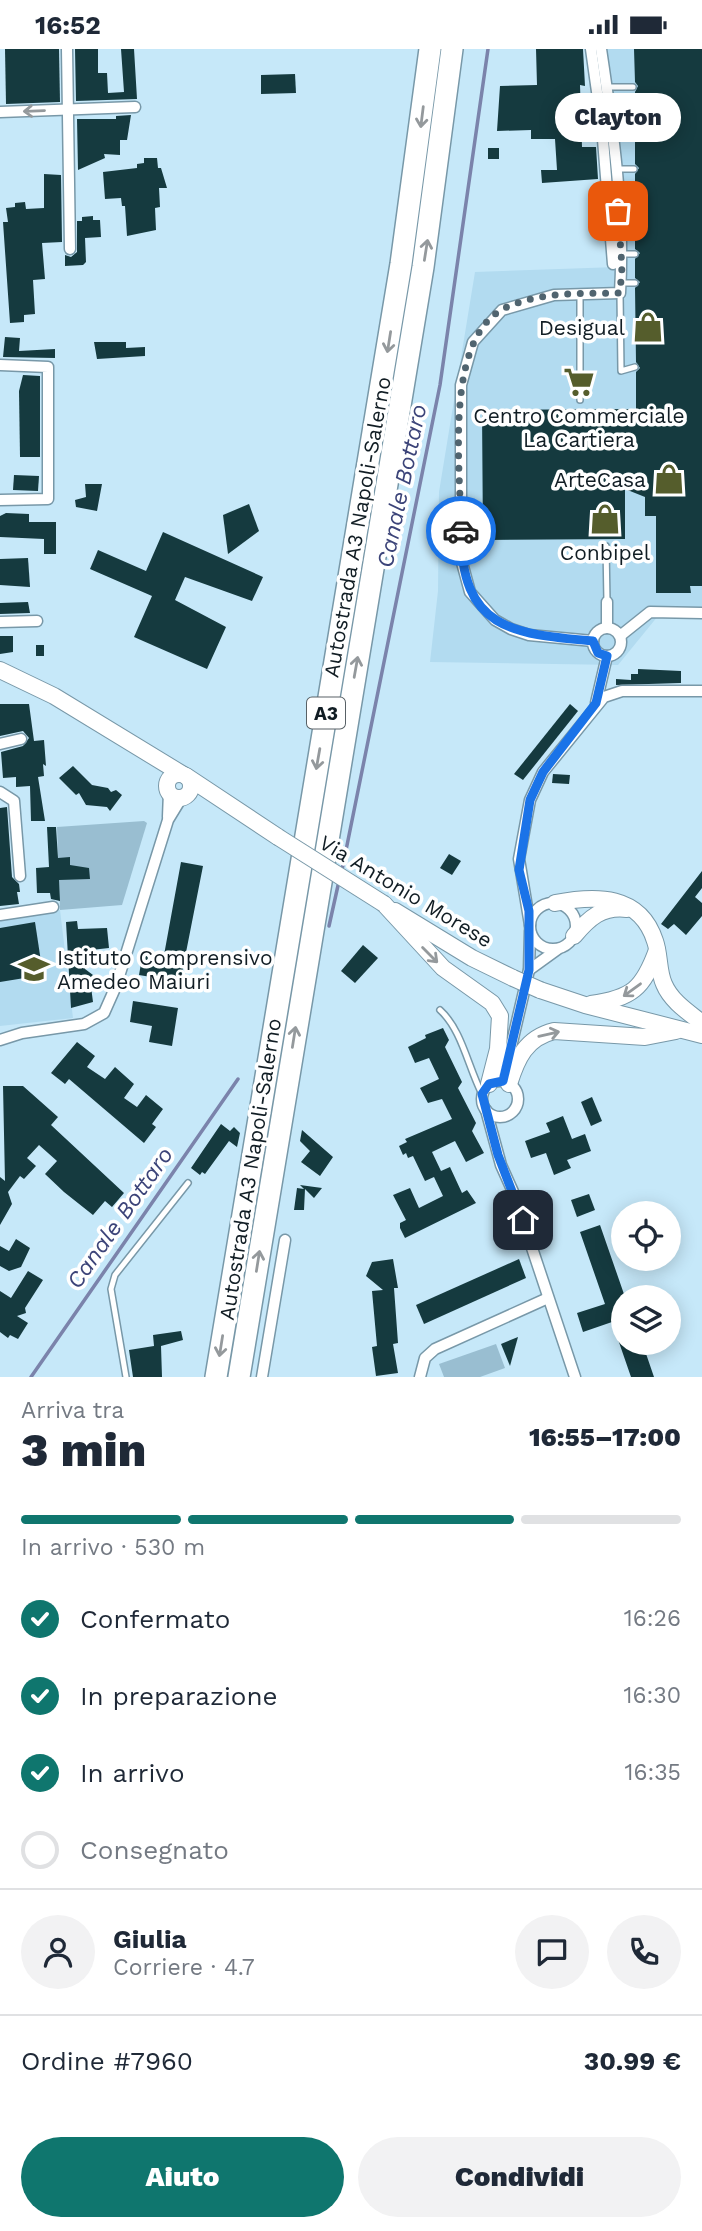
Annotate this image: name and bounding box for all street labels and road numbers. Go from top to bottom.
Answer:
street label: Autostrada A3 Napoli-Salerno [318,375,396,679]
road number: A3 [307,698,345,729]
street label: Via Antonio Morese [315,829,497,953]
street label: Autostrada A3 Napoli-Salerno [214,1016,286,1322]

